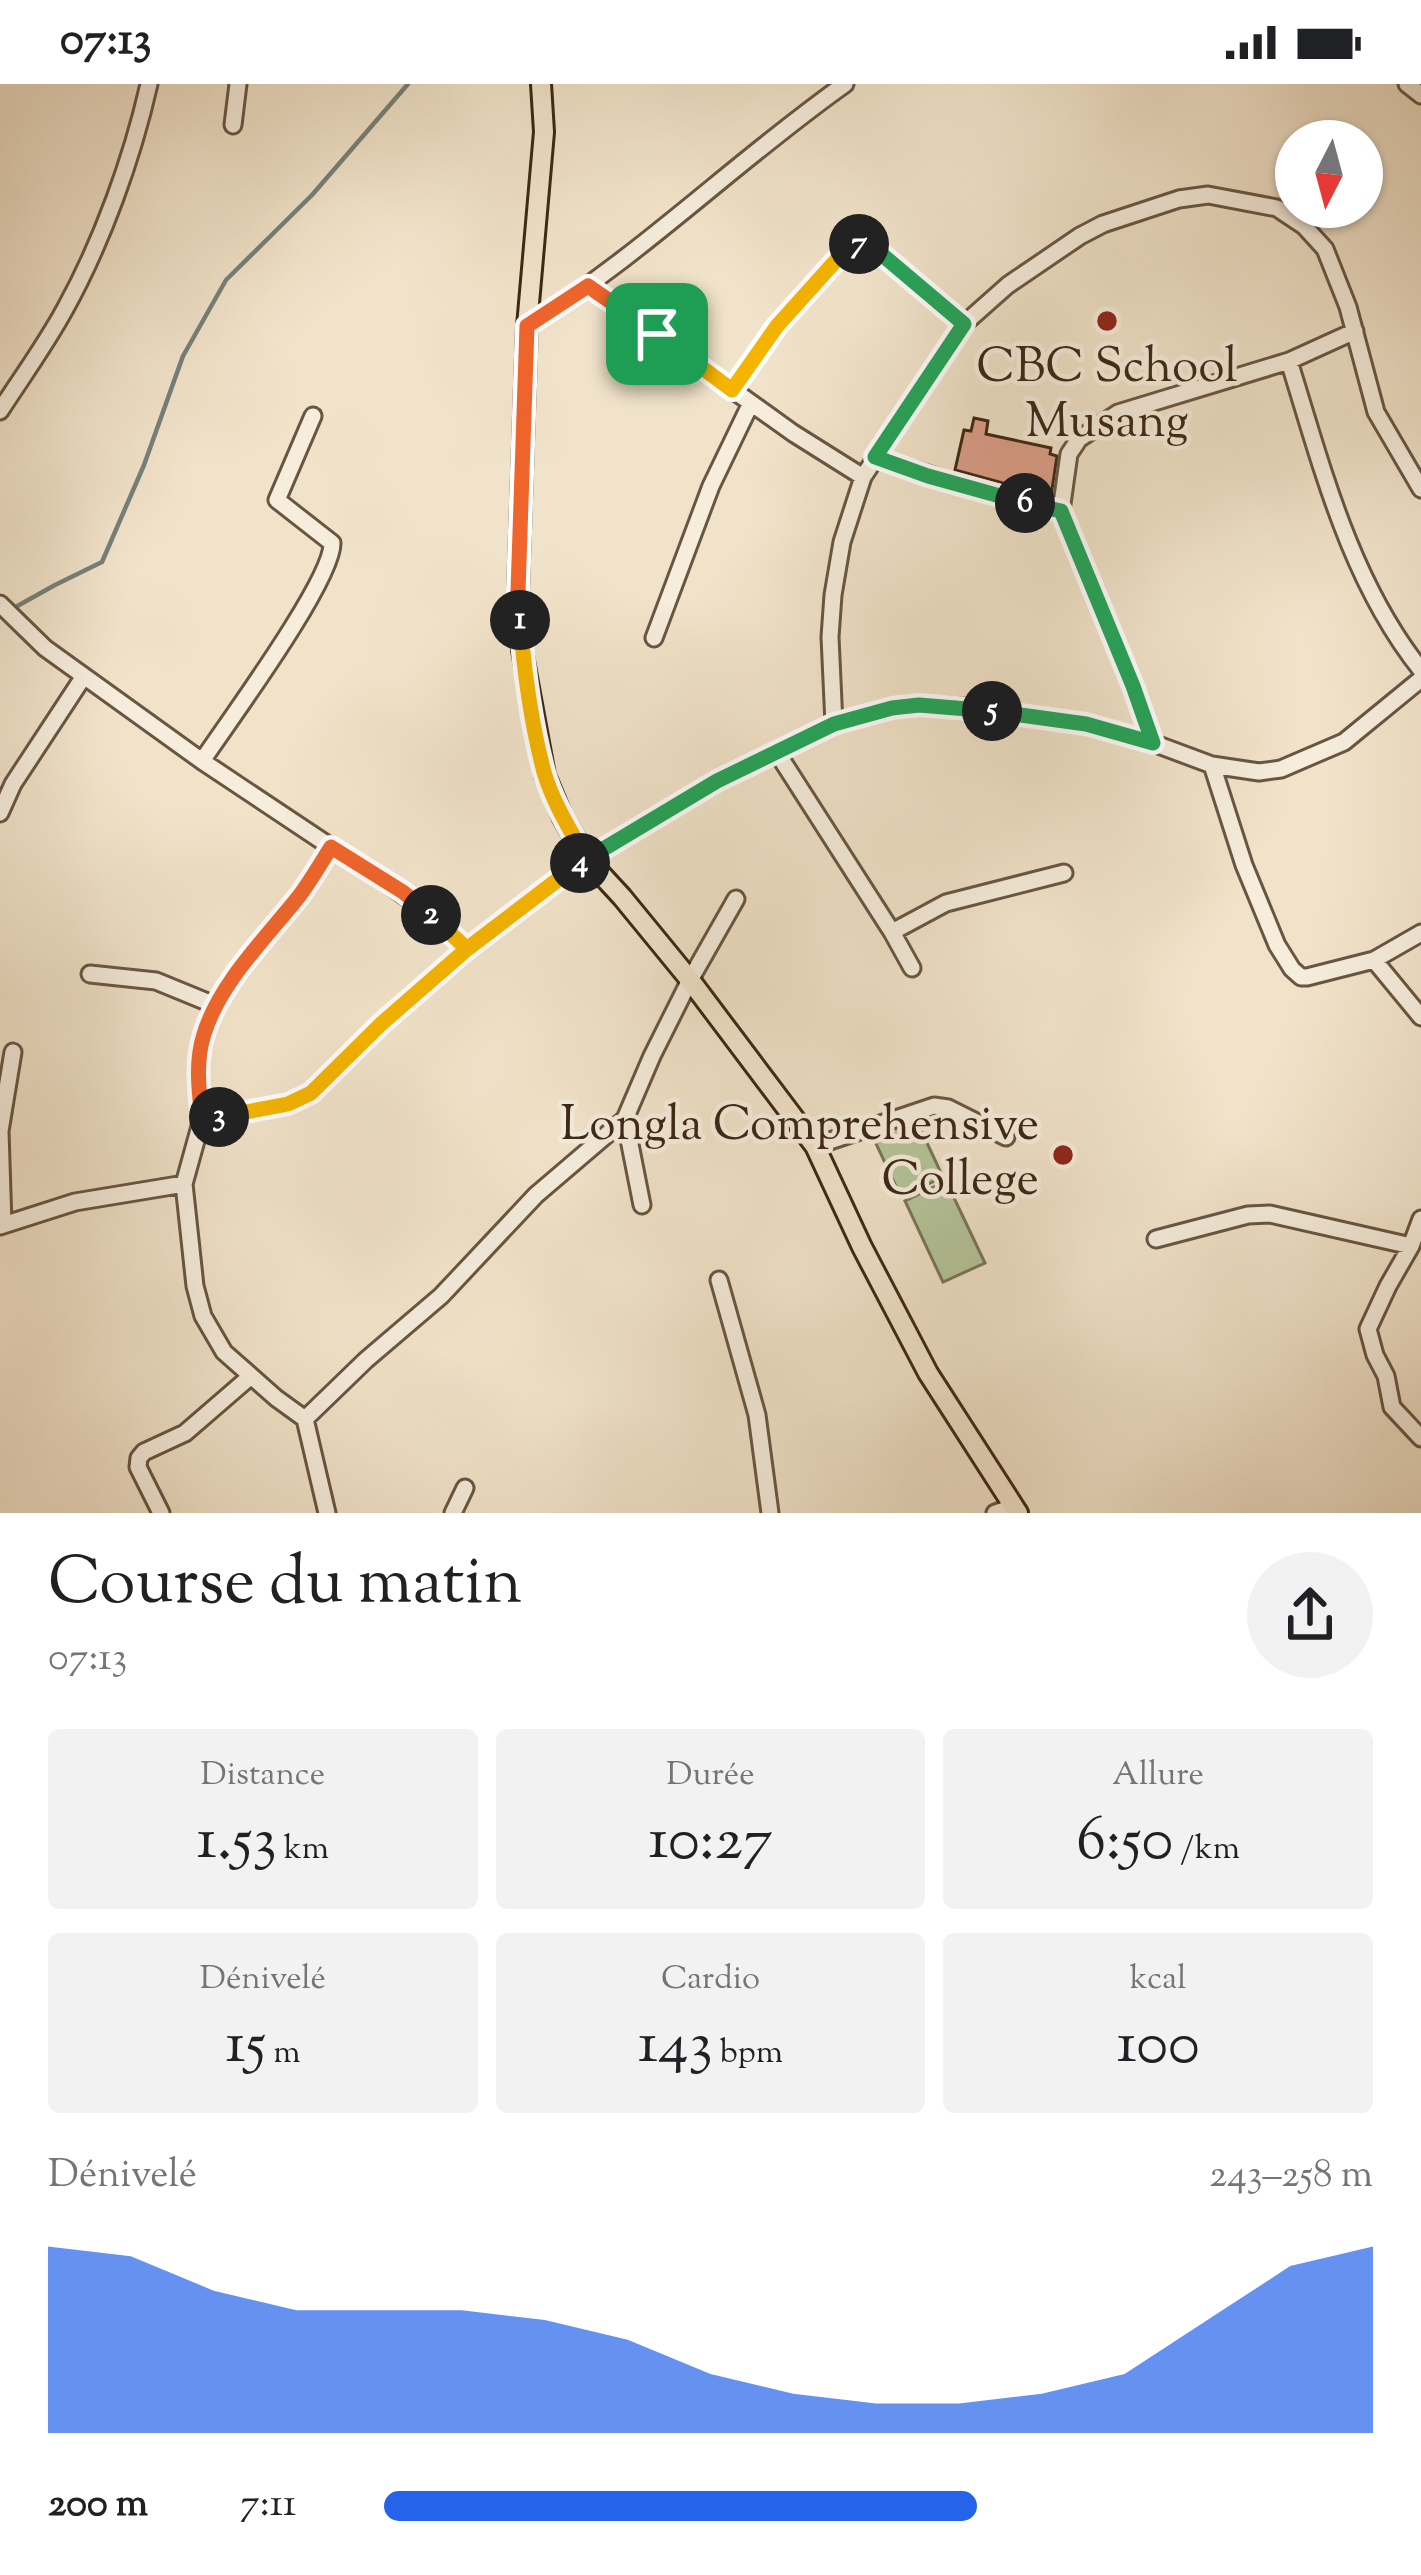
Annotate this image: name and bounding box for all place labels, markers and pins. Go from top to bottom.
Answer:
pin: 7 [829,214,889,274]
pin [606,283,708,385]
marker: CBC School Musang [1094,308,1120,334]
place label: CBC School Musang [976,335,1238,459]
pin: 6 [995,473,1055,533]
pin: 1 [490,590,550,650]
pin: 5 [962,681,1022,741]
pin: 4 [550,833,610,893]
pin: 2 [401,885,461,945]
pin: 3 [189,1087,249,1147]
place label: Longla Comprehensive College [560,1093,1039,1217]
marker: Longla Comprehensive College [1050,1142,1076,1168]

